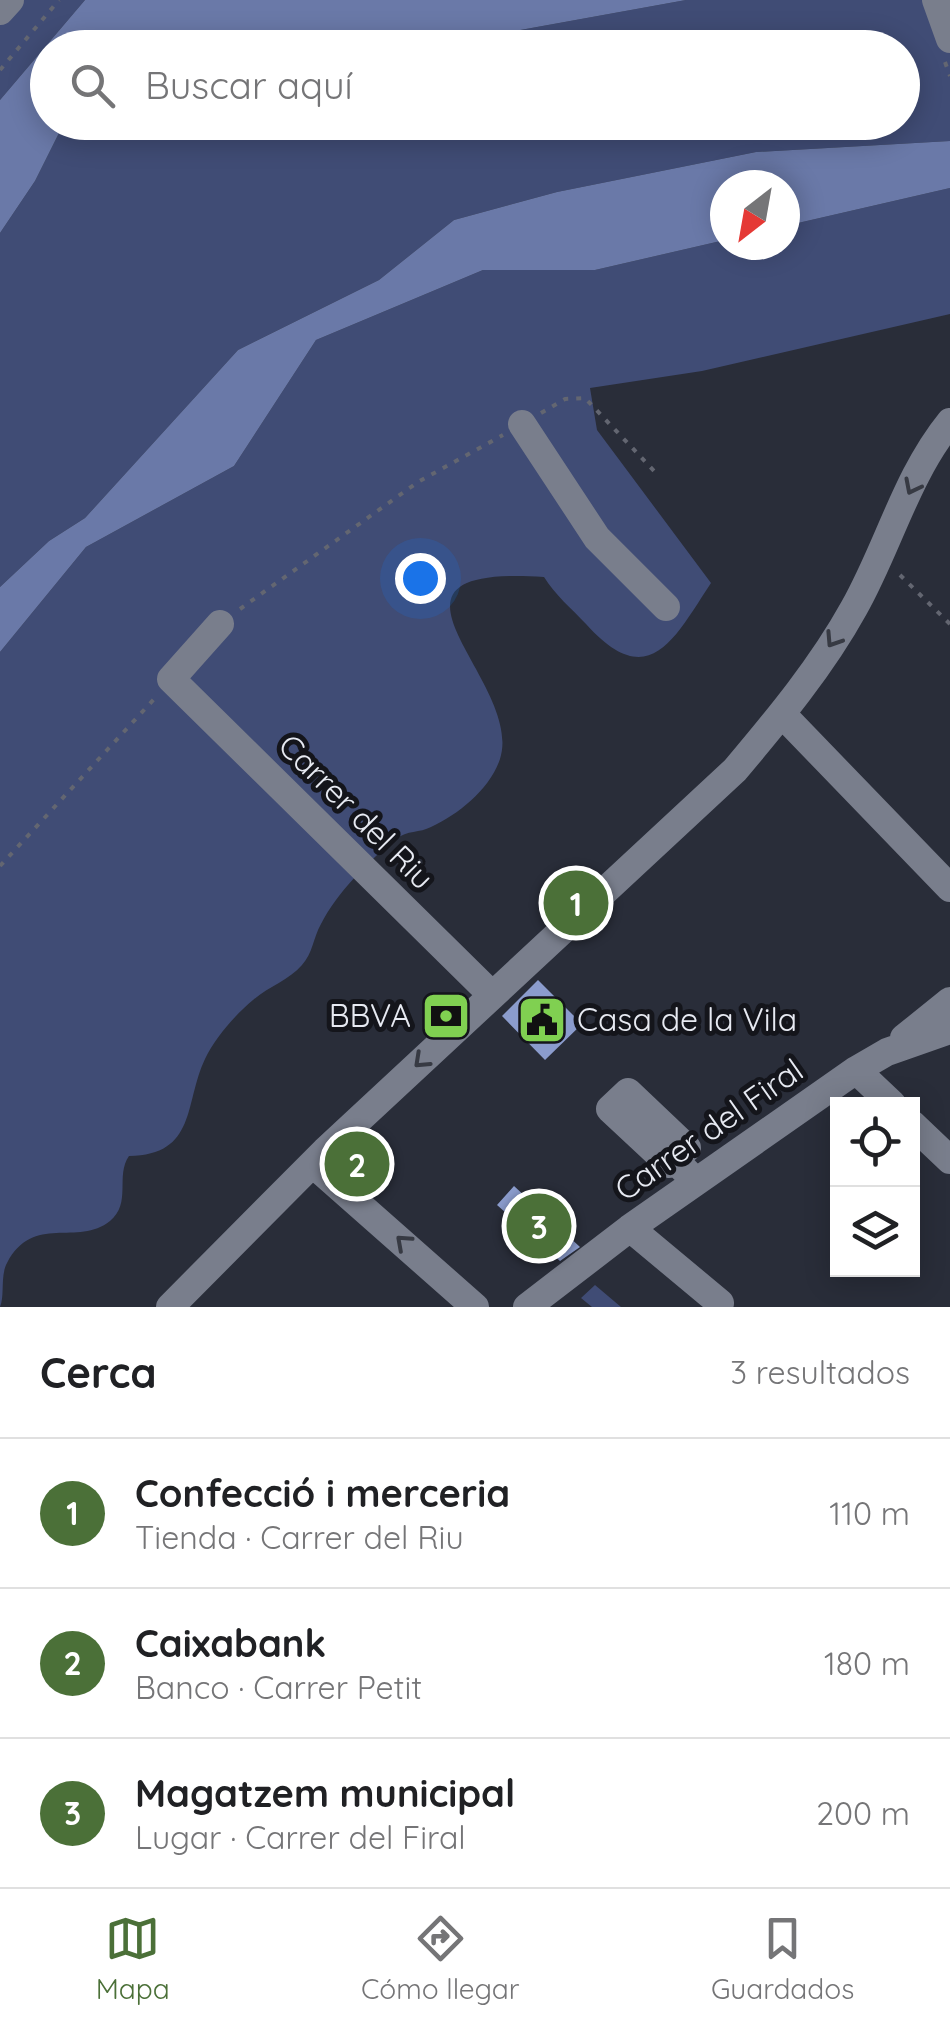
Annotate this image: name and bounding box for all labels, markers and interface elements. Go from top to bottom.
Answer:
search box [30,30,920,140]
icon: search [65,58,120,113]
text: Buscar aquí [145,61,353,109]
north arrow [710,170,800,260]
one-way arrow [905,476,924,494]
your location [395,553,446,604]
one-way arrow [827,629,845,648]
street label: Carrer del Riu [271,725,443,897]
pin: 1 [544,866,608,940]
bank icon: BBVA [420,990,472,1042]
public building icon: Casa de la Vila [516,994,568,1046]
place label: BBVA [329,995,411,1035]
place label: Casa de la Vila [577,999,797,1039]
one-way arrow [414,1050,433,1068]
street label: Carrer del Firal [607,1050,810,1209]
map controls [830,1097,920,1277]
button: locate [830,1097,920,1187]
pin: 2 [324,1126,390,1202]
button: layers [830,1187,920,1277]
pin: 3 [506,1188,572,1264]
one-way arrow [396,1235,414,1253]
text: Cerca [40,1346,157,1399]
text: 3 resultados [730,1352,910,1392]
text: Confecció i merceria [135,1469,510,1517]
text: 1 [66,1493,79,1533]
text: 110 m [829,1493,910,1533]
text: Tienda · Carrer del Riu [135,1517,464,1557]
text: Caixabank [135,1619,326,1667]
text: 2 [63,1643,82,1683]
text: 180 m [824,1643,910,1683]
text: Banco · Carrer Petit [135,1667,422,1707]
text: Magatzem municipal [135,1769,515,1817]
text: 3 [64,1793,81,1833]
text: 200 m [816,1793,910,1833]
text: Lugar · Carrer del Firal [135,1817,466,1857]
tab: Mapa [96,1911,170,2006]
tab: Cómo llegar [361,1911,520,2006]
tab: Guardados [711,1911,854,2006]

